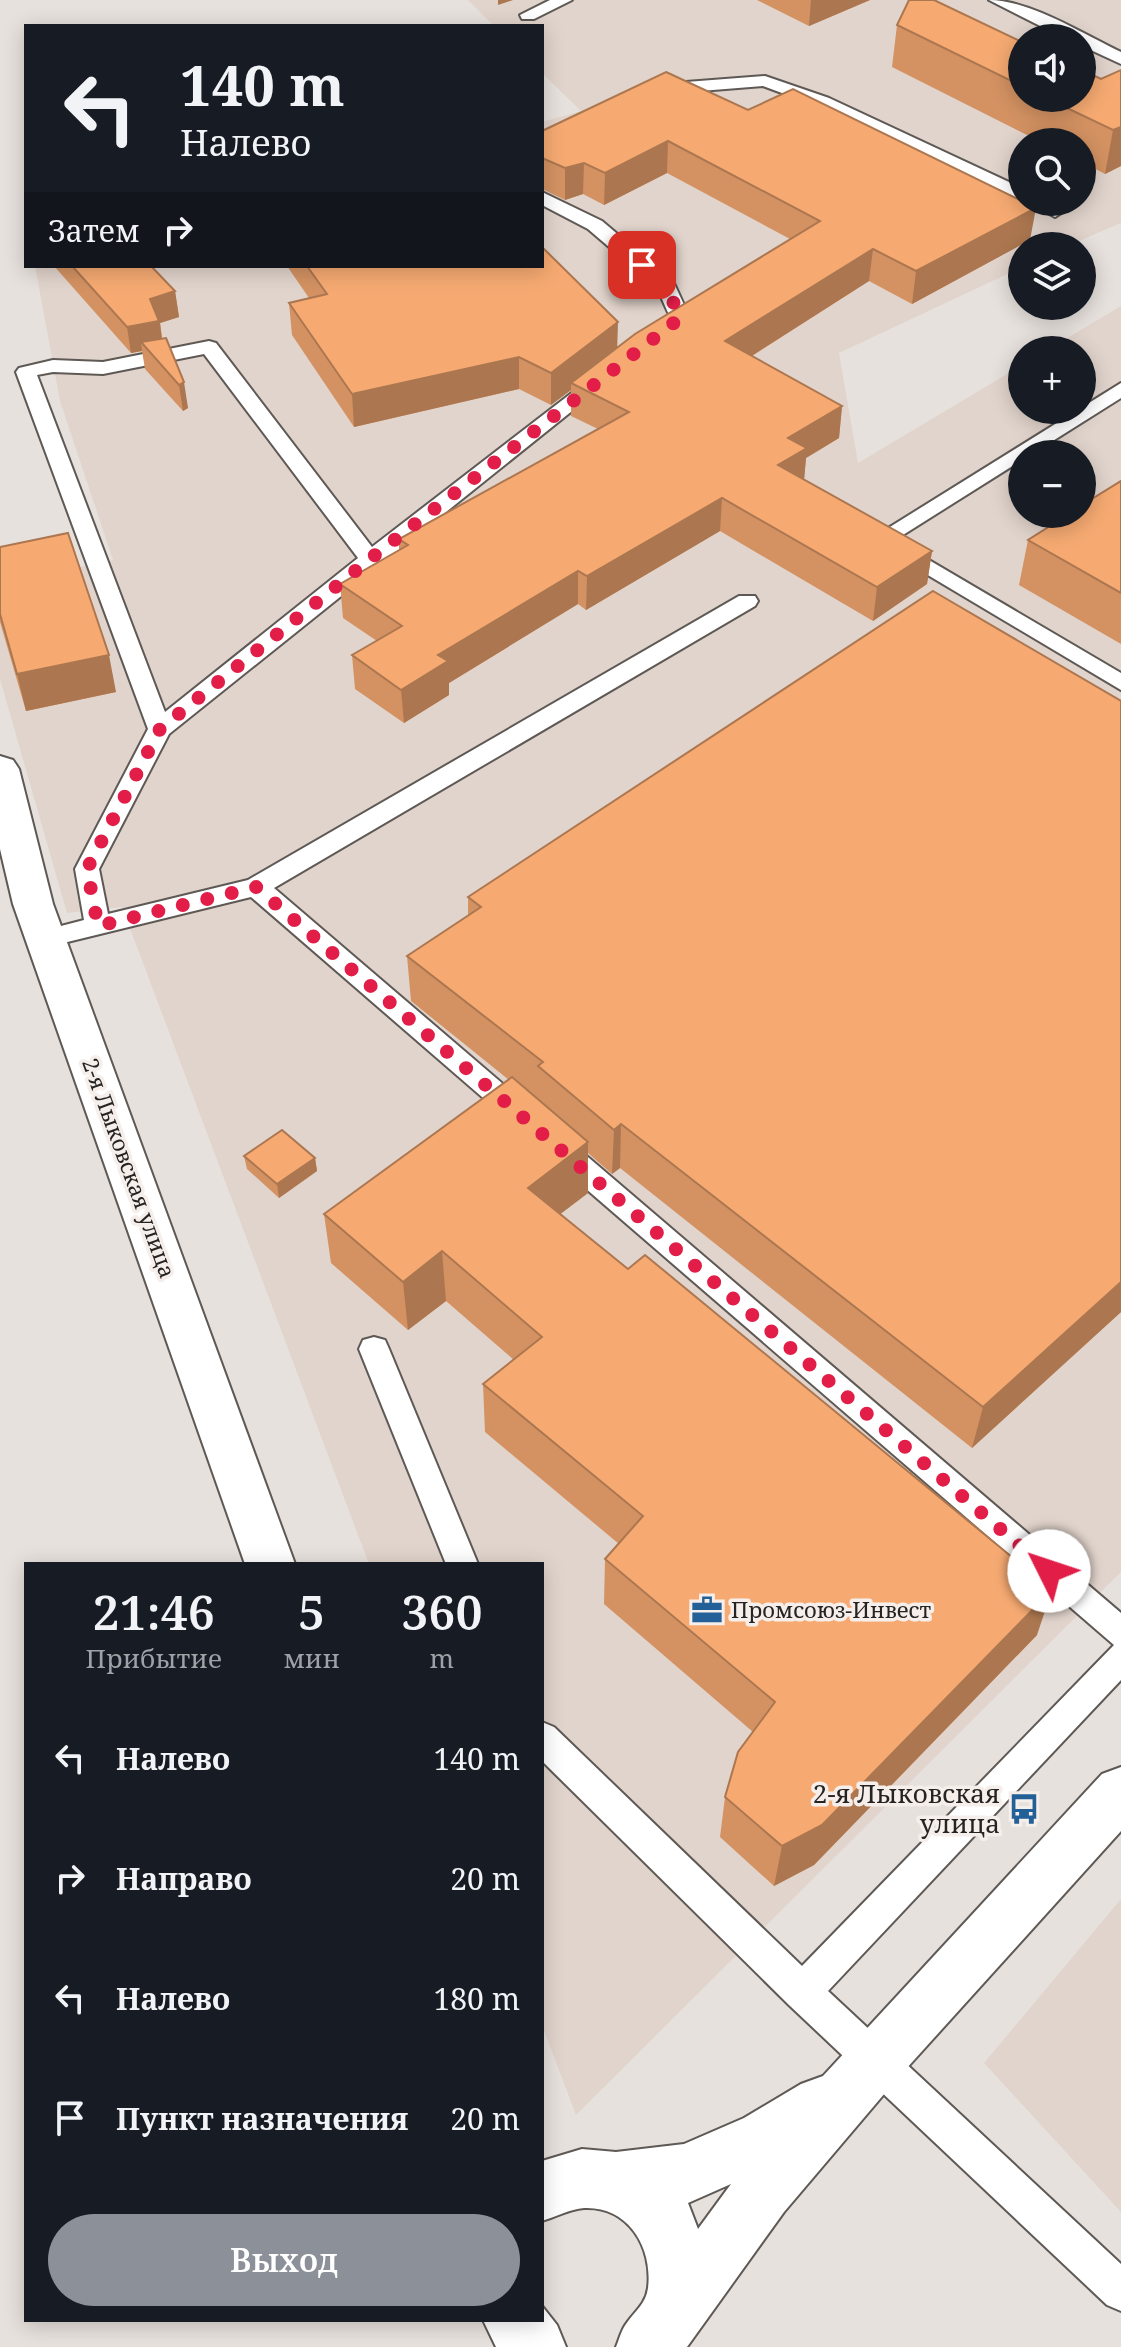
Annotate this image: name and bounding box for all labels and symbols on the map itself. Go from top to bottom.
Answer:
pin [608,231,676,299]
street label: 2-я Лыковская улица [76,1054,184,1282]
position arrow [1007,1529,1091,1613]
office icon: Промсоюз-Инвест [690,1593,724,1627]
place label: Промсоюз-Инвест [731,1594,931,1624]
place label: 2-я Лыковская улица [813,1775,1000,1841]
bus stop icon: 2-я Лыковская улица [1007,1792,1041,1826]

